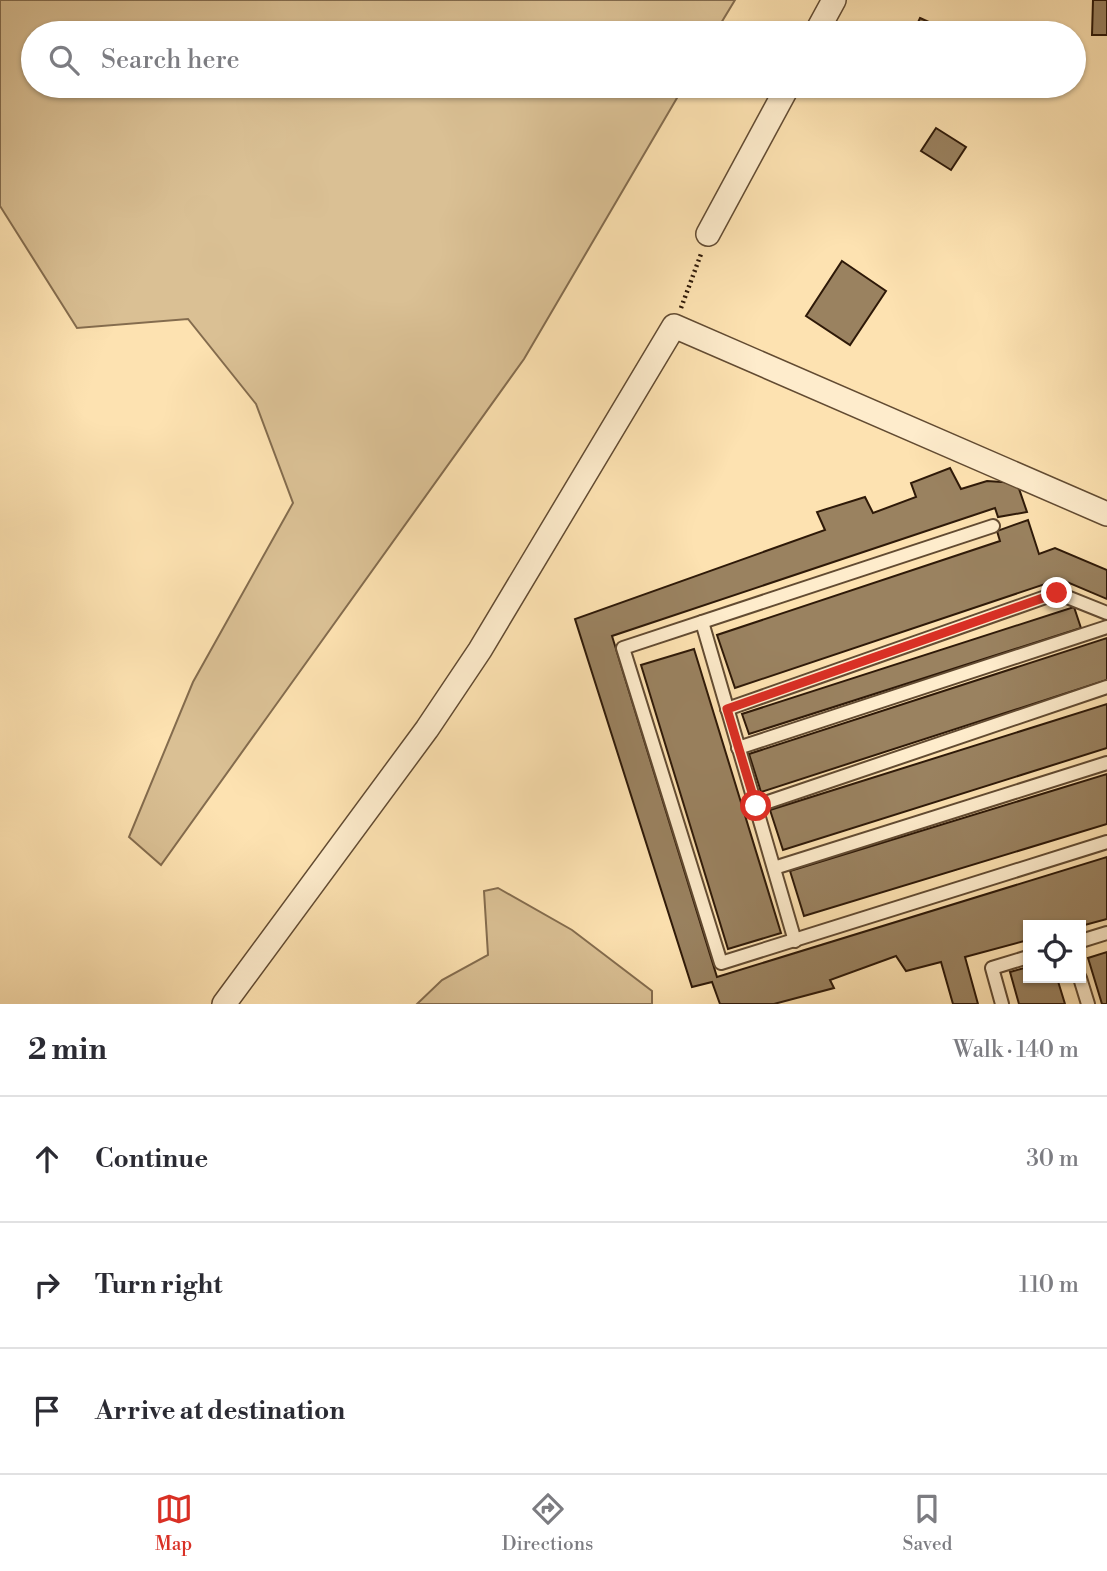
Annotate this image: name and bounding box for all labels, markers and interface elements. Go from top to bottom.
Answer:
search box [21,21,1086,98]
icon: search [45,41,83,79]
text: Search here [101,44,240,76]
route end [1041,577,1072,608]
route start [740,790,771,821]
map controls [1023,920,1086,983]
button: locate [1023,920,1086,983]
text: 2 min [28,1031,107,1069]
text: Walk · 140 m [953,1036,1079,1064]
icon: ahead [28,1140,66,1178]
text: Continue [95,1143,208,1175]
text: 30 m [1026,1145,1079,1173]
icon: right [28,1266,66,1304]
text: Turn right [95,1269,223,1301]
text: 110 m [1019,1271,1079,1299]
icon: arrive [28,1392,66,1430]
text: Arrive at destination [95,1395,345,1427]
tab: Map [155,1490,193,1556]
tab: Directions [502,1490,593,1556]
tab: Saved [903,1490,952,1556]

